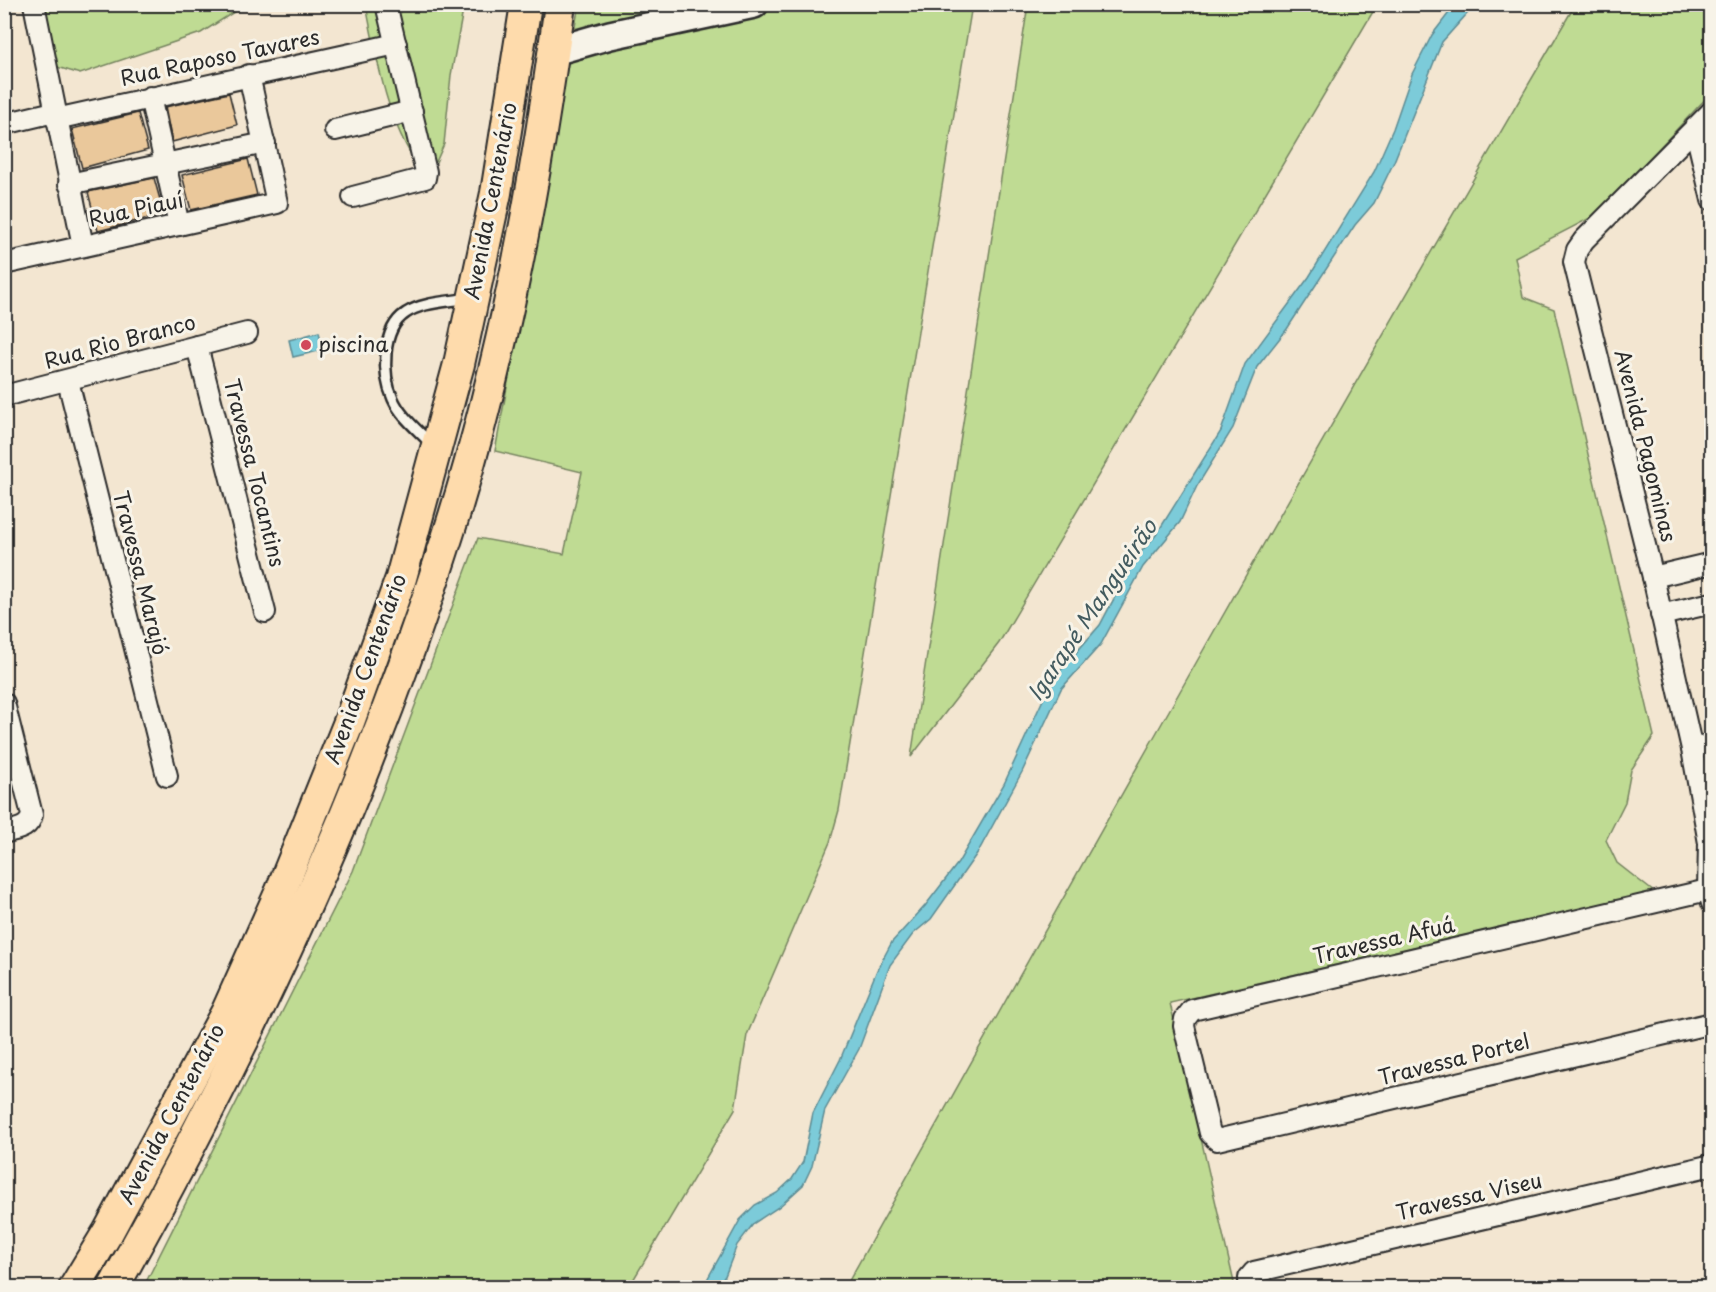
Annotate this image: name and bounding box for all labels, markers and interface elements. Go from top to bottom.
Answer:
street label: Rua Raposo Tavares [117,19,322,93]
street label: Avenida Centenário [454,99,524,302]
street label: Rua Piauí [85,182,186,234]
street label: Rua Rio Branco [40,304,199,376]
place label: piscina [318,327,389,359]
marker: piscina [299,338,313,352]
street label: Avenida Pagominas [1608,346,1686,545]
street label: Travessa Tocantins [217,375,295,570]
street label: Travessa Marajó [106,487,178,658]
water label: Igarapé Mangueirão [1018,511,1164,706]
street label: Avenida Centenário [315,569,413,768]
street label: Travessa Afuá [1309,907,1458,971]
street label: Avenida Centenário [109,1017,231,1209]
street label: Travessa Portel [1374,1024,1533,1092]
street label: Travessa Viseu [1392,1163,1545,1227]

